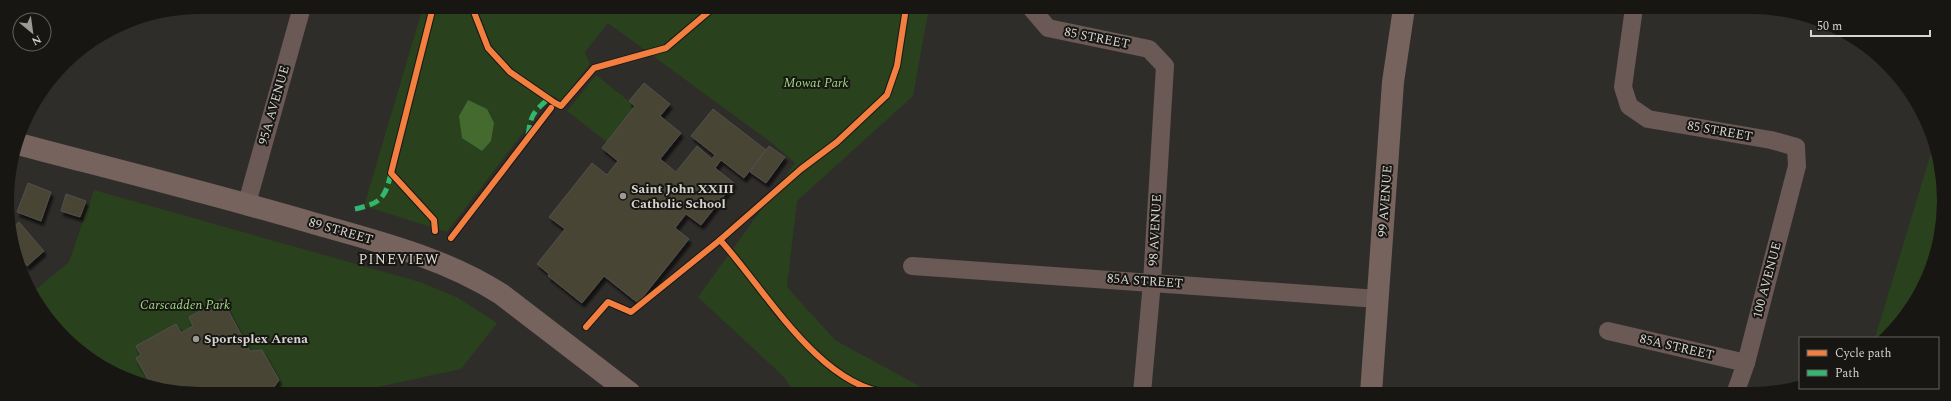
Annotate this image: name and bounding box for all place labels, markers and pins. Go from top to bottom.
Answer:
place label: Saint John XXIII Catholic School [631,179,734,214]
marker: Saint John XXIII Catholic School [618,191,628,201]
place label: Sportsplex Arena [204,329,308,349]
marker: Sportsplex Arena [191,334,201,344]

